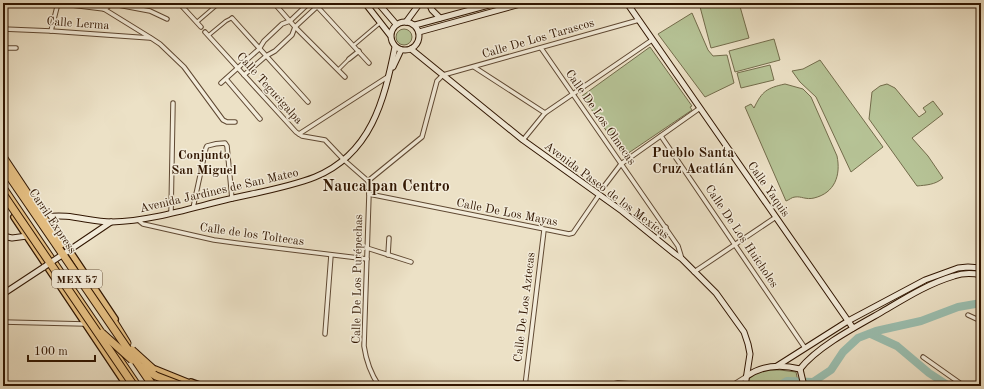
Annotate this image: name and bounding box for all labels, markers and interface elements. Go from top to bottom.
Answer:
street label: Calle Lerma [46,16,110,32]
street label: Calle De Los Tarascos [481,17,596,61]
street label: Calle Tegucigalpa [234,51,304,127]
street label: Calle De Los Olmecas [563,68,638,167]
street label: Avenida Paseo de los Mexicas [542,140,671,242]
district label: Pueblo Santa Cruz Acatlán [652,146,734,176]
district label: Conjunto San Miguel [171,149,237,177]
street label: Calle Yaquis [745,160,791,219]
street label: Avenida Jardines de San Mateo [139,167,300,215]
district label: Naucalpan Centro [322,179,450,195]
street label: Calle De Los Huicholes [702,183,780,290]
street label: Carril Express [26,187,78,256]
street label: Calle De Los Mayas [455,197,559,229]
street label: Calle De Los Purépechas [351,214,365,344]
street label: Calle de los Toltecas [199,222,305,248]
street label: Calle De Los Aztecas [512,251,538,363]
road number: MEX 57 [52,270,102,288]
scale bar [28,337,95,363]
text: 100 m [34,346,68,358]

